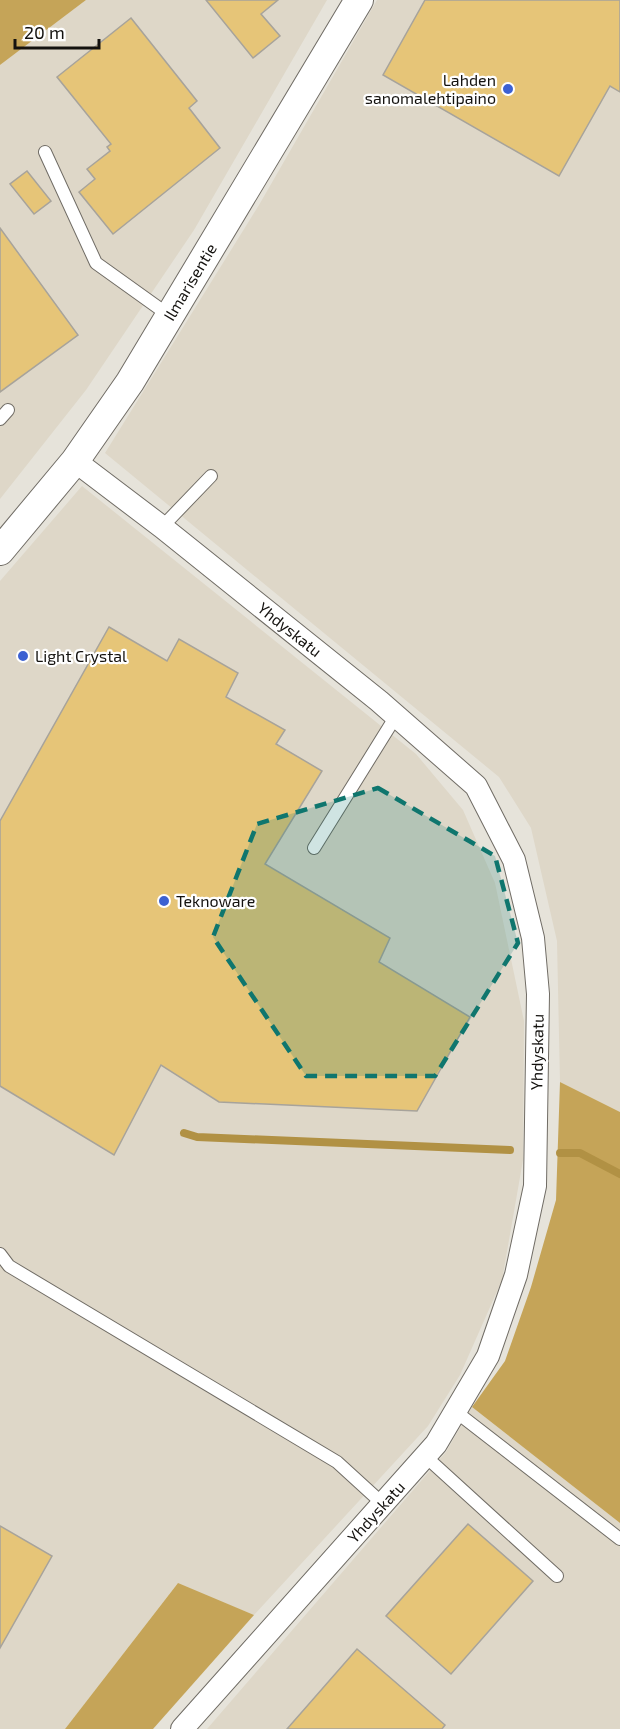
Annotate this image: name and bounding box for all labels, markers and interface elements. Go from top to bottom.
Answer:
scale bar [15,12,99,50]
text: 20 m [24,21,65,43]
place label: Lahden sanomalehtipaino [365,70,496,107]
marker: Lahden sanomalehtipaino [501,82,515,96]
street label: Ilmarisentie [159,240,220,324]
street label: Yhdyskatu [254,598,326,660]
place label: Light Crystal [35,646,127,665]
marker: Light Crystal [16,649,30,663]
place label: Teknoware [176,891,255,910]
marker: Teknoware [157,894,171,908]
street label: Yhdyskatu [526,1014,547,1090]
street label: Yhdyskatu [343,1477,408,1546]

